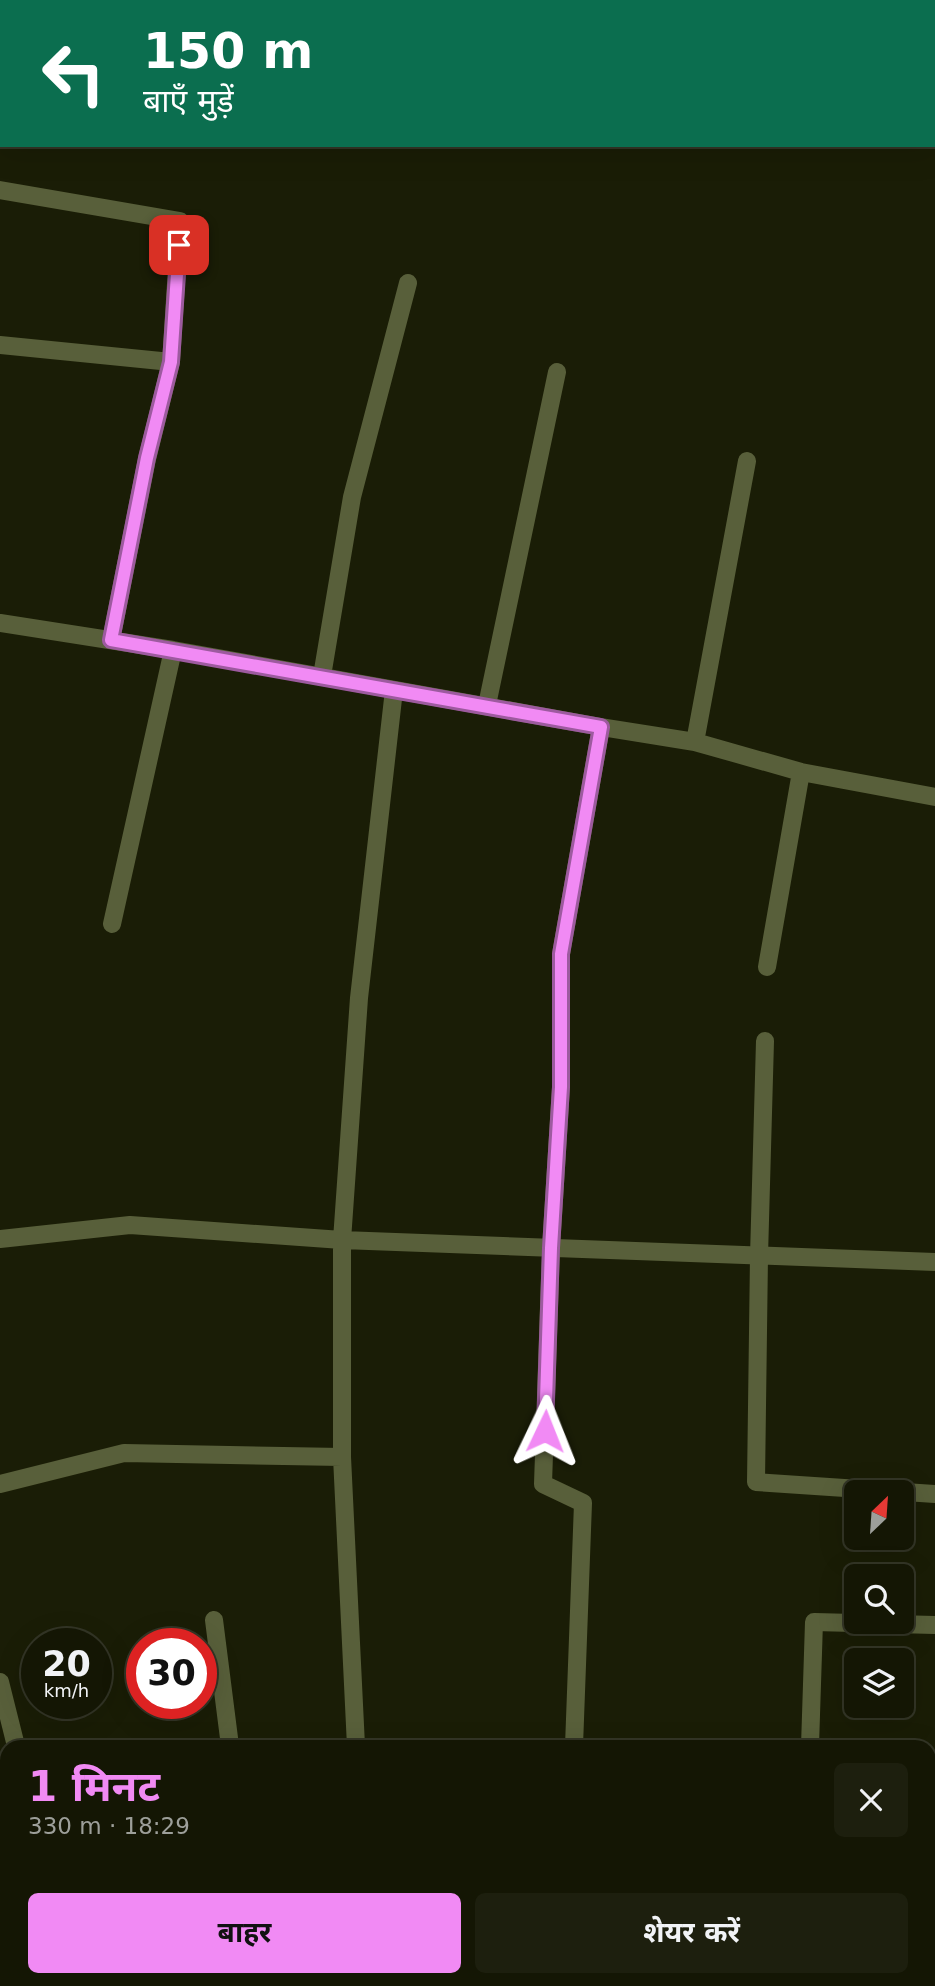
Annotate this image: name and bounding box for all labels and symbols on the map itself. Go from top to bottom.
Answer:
pin [149,215,209,275]
position arrow [508,1394,582,1468]
north arrow [844,1480,914,1550]
speed limit sign: 30 [126,1628,217,1719]

